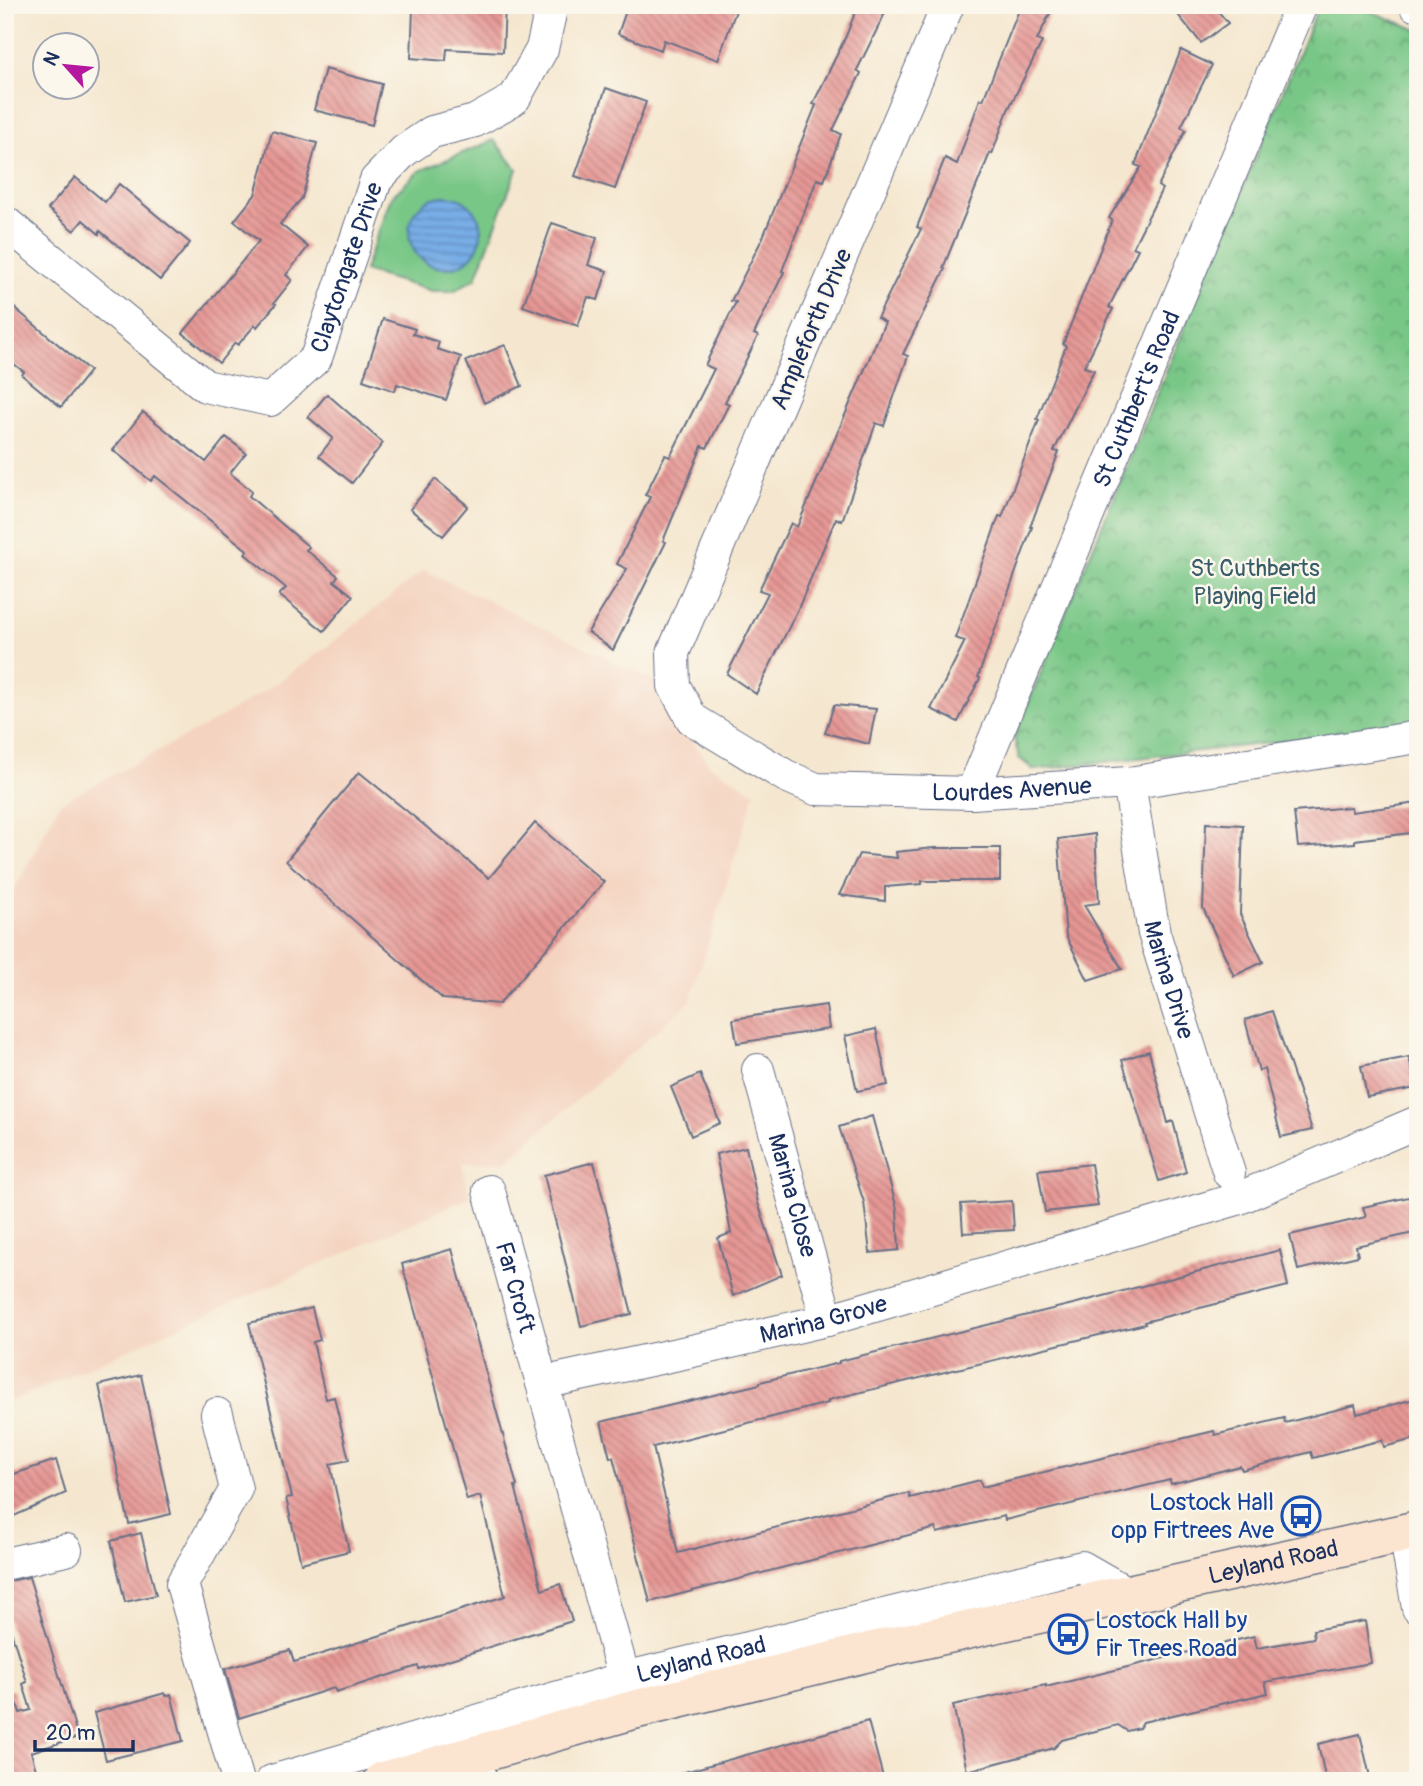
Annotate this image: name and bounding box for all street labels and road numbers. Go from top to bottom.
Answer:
street label: Claytongate Drive [305,178,389,357]
street label: Ampleforth Drive [764,244,859,414]
street label: St Cuthbert's Road [1087,306,1187,492]
street label: Lourdes Avenue [931,771,1093,808]
street label: Marina Drive [1137,919,1200,1043]
street label: Marina Close [761,1130,823,1261]
street label: Far Croft [489,1239,542,1337]
street label: Marina Grove [757,1289,891,1350]
street label: Leyland Road [1206,1534,1341,1591]
street label: Leyland Road [634,1630,769,1689]

